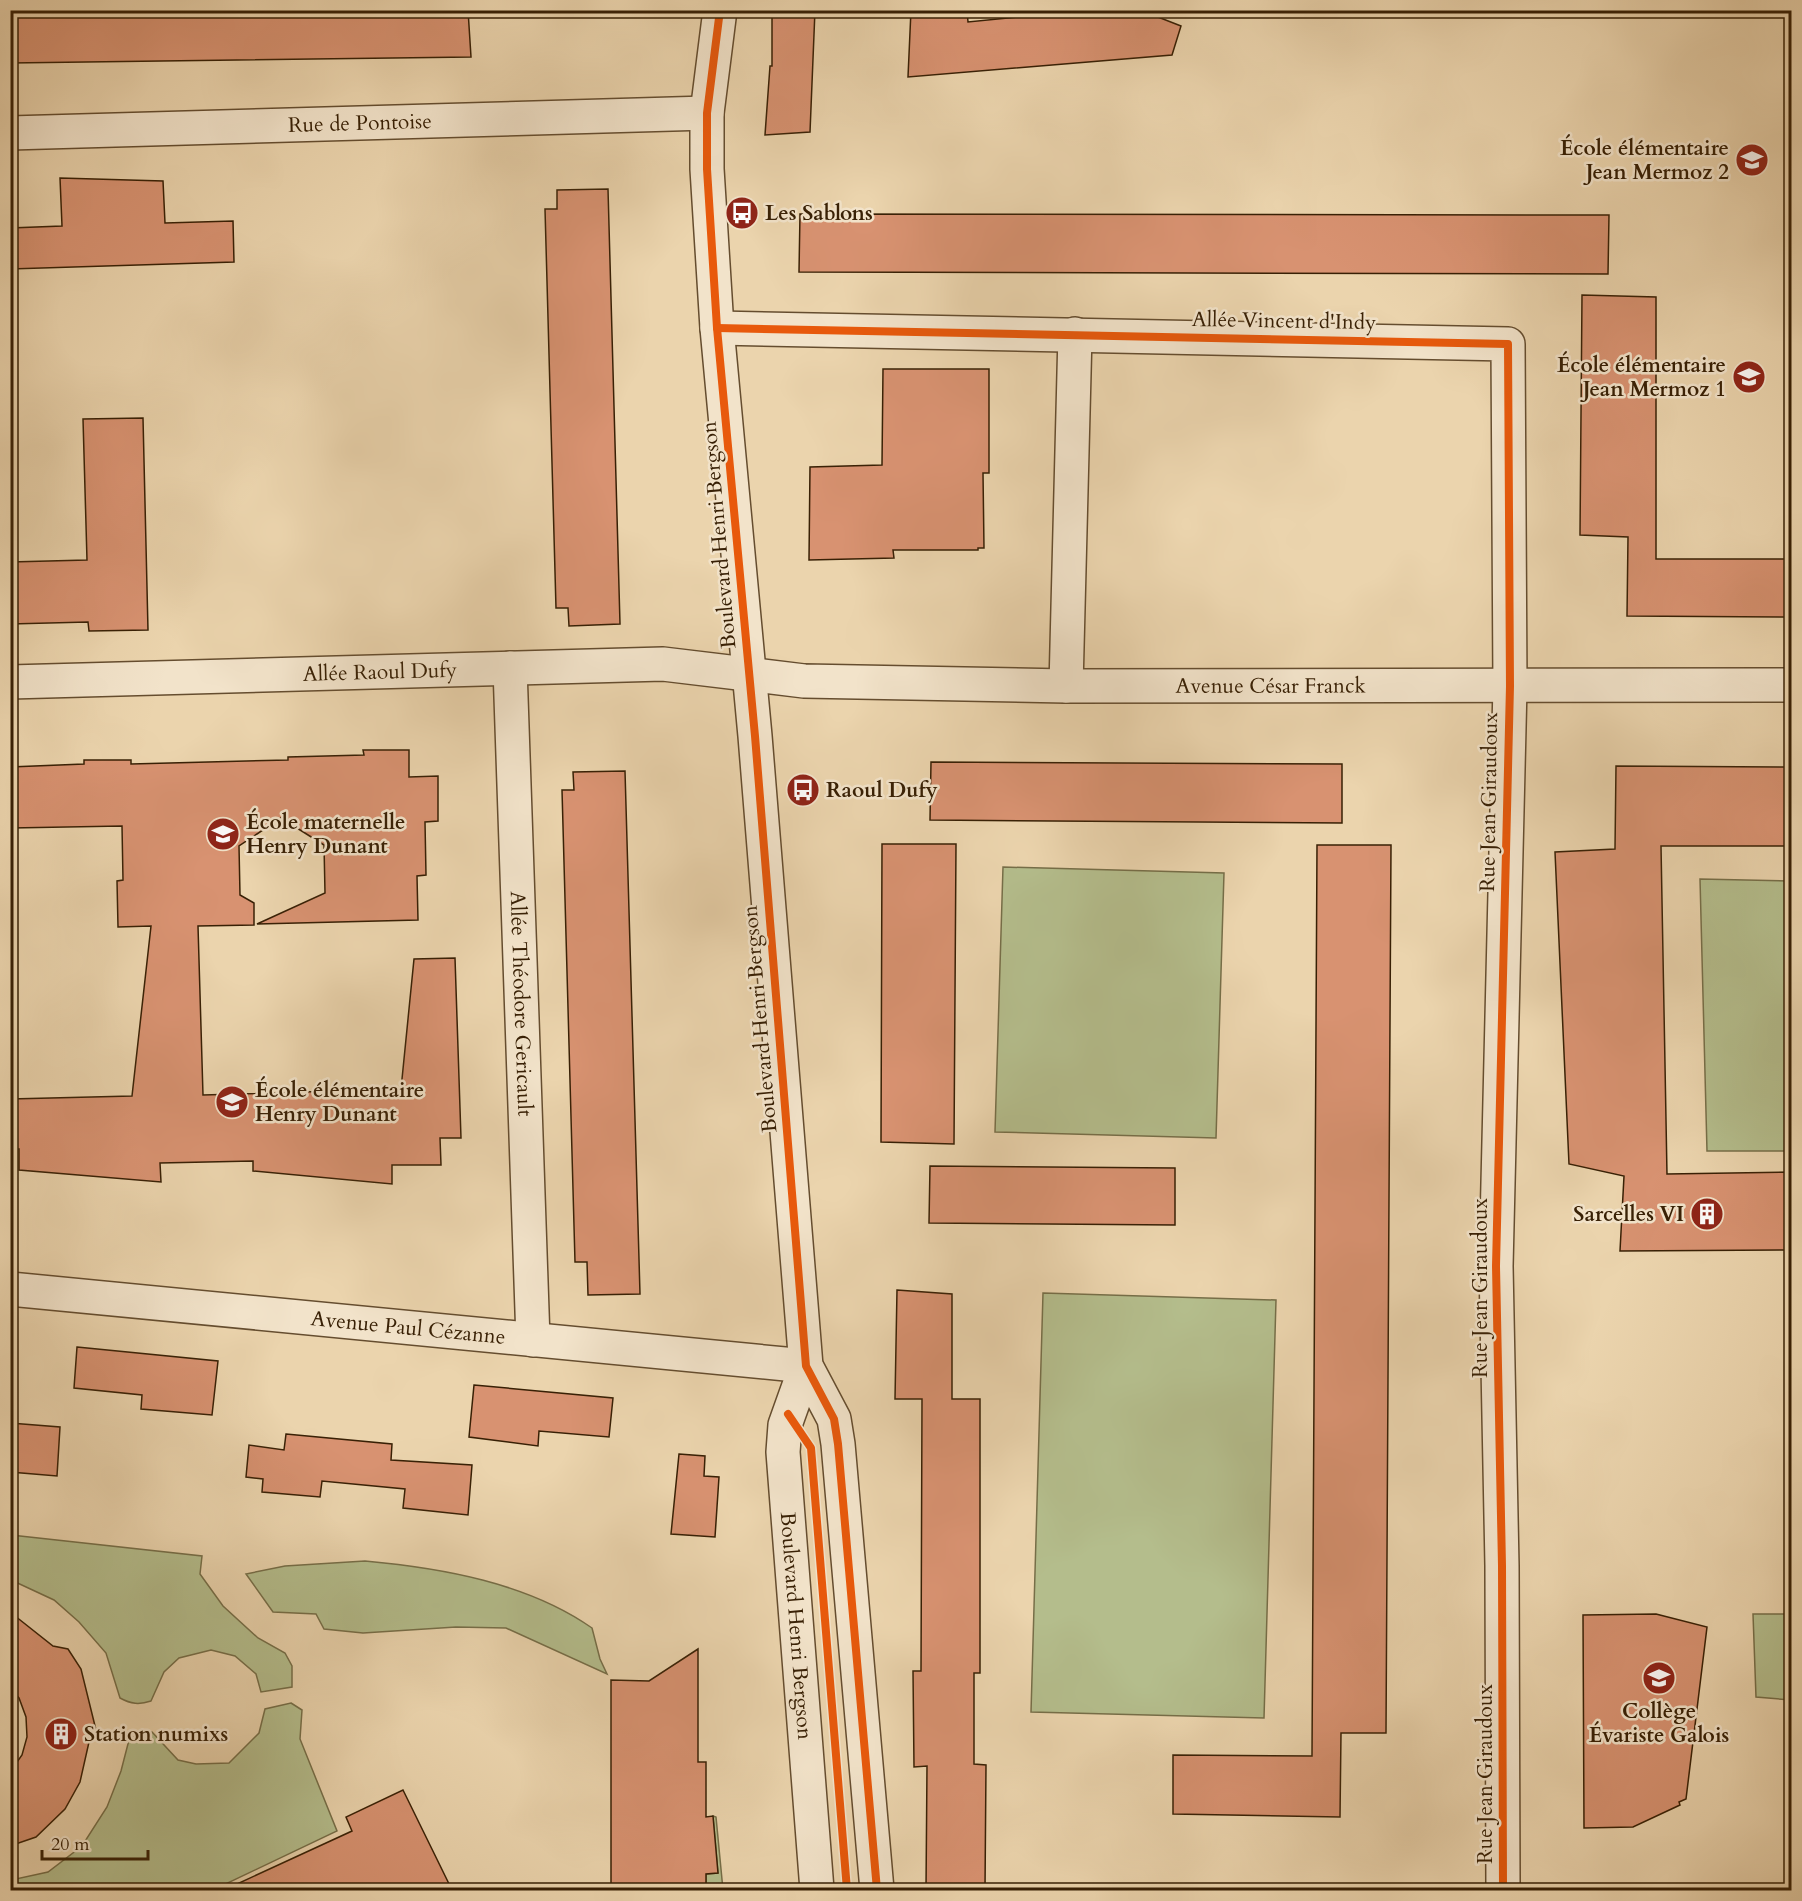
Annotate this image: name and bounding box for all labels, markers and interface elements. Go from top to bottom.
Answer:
street label: Rue de Pontoise [288,106,432,140]
place label: École élémentaire Jean Mermoz 2 [1560,134,1729,187]
school or university icon: École élémentaire Jean Mermoz 2 [1734,142,1770,178]
bus stop icon: Les Sablons [724,195,760,231]
place label: Les Sablons [765,199,873,228]
street label: Allée Vincent d'Indy [1192,305,1376,337]
place label: École élémentaire Jean Mermoz 1 [1557,351,1726,404]
school or university icon: École élémentaire Jean Mermoz 1 [1731,359,1767,395]
street label: Boulevard Henri Bergson [695,420,743,650]
street label: Allée Raoul Dufy [302,655,457,688]
street label: Avenue César Franck [1176,671,1367,700]
street label: Rue Jean Giraudoux [1473,711,1505,892]
bus stop icon: Raoul Dufy [785,772,821,808]
place label: Raoul Dufy [826,776,938,805]
place label: École maternelle Henry Dunant [246,808,406,861]
school or university icon: École maternelle Henry Dunant [205,816,241,852]
street label: Allée Théodore Gericault [503,891,540,1117]
street label: Boulevard Henri Bergson [736,904,784,1134]
place label: École élémentaire Henry Dunant [255,1076,424,1129]
school or university icon: École élémentaire Henry Dunant [214,1084,250,1120]
building icon: Sarcelles VI [1689,1196,1725,1232]
street label: Rue Jean Giraudoux [1466,1198,1495,1378]
place label: Sarcelles VI [1573,1200,1684,1229]
street label: Avenue Paul Cézanne [310,1304,507,1351]
street label: Boulevard Henri Bergson [773,1511,820,1741]
school or university icon: Collège Évariste Galois [1641,1660,1677,1696]
street label: Rue Jean Giraudoux [1471,1684,1500,1864]
place label: Collège Évariste Galois [1589,1697,1729,1750]
building icon: Station numixs [43,1716,79,1752]
place label: Station numixs [84,1720,228,1749]
scale bar [42,1823,148,1861]
text: 20 m [51,1832,90,1857]

